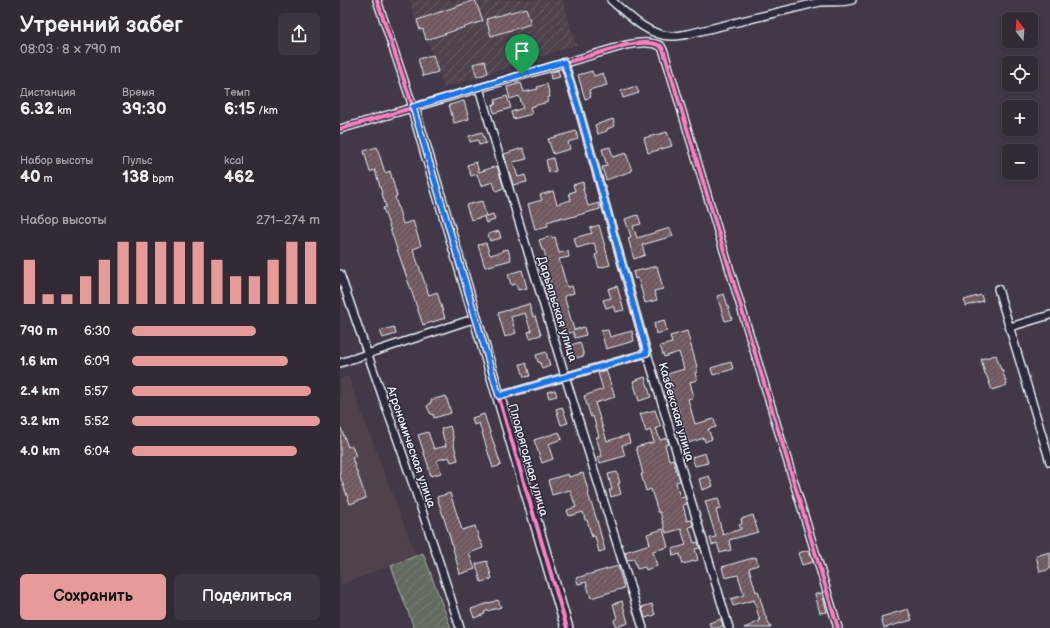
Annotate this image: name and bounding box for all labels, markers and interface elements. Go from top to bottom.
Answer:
text: Утренний забег [20,12,183,39]
north arrow [1002,12,1038,48]
map controls [1002,12,1038,180]
button: share [278,13,320,55]
pin [505,34,539,75]
icon: arrive [511,40,533,62]
text: 08:03 · 8 × 790 m [20,41,121,57]
button: locate [1002,56,1038,92]
text: Дистанция [20,86,76,99]
text: Время [122,86,155,99]
text: Темп [224,86,250,99]
text: 6.32 [20,99,54,119]
text: 39:30 [122,99,167,119]
text: 6:15 [224,99,255,119]
button: + [1002,100,1038,136]
text: km [54,104,72,117]
text: /km [255,104,278,117]
button: − [1002,144,1038,180]
text: Набор высоты [20,154,93,167]
text: Пульс [122,154,152,167]
text: kcal [224,154,244,167]
text: 40 [20,167,41,187]
text: 138 [122,167,149,187]
text: 462 [224,167,255,187]
text: m [41,172,53,185]
text: bpm [149,172,174,185]
text: Набор высоты [20,212,107,228]
text: 271–274 m [256,212,320,228]
street label: Дарьяльская улица [534,254,580,364]
text: 790 m [20,323,58,339]
text: 6:30 [84,323,110,339]
text: 1.6 km [20,353,58,369]
text: 6:09 [84,353,110,369]
street label: Казбекская улица [655,361,697,463]
text: 2.4 km [20,383,60,399]
text: 5:57 [84,383,108,399]
street label: Агрономическая улица [383,383,439,510]
street label: Плодоягодная улица [505,402,551,518]
text: 3.2 km [20,413,60,429]
text: 5:52 [84,413,109,429]
text: 4.0 km [20,443,60,459]
text: 6:04 [84,443,110,459]
button: Сохранить [20,574,166,620]
button: Поделиться [174,574,320,620]

